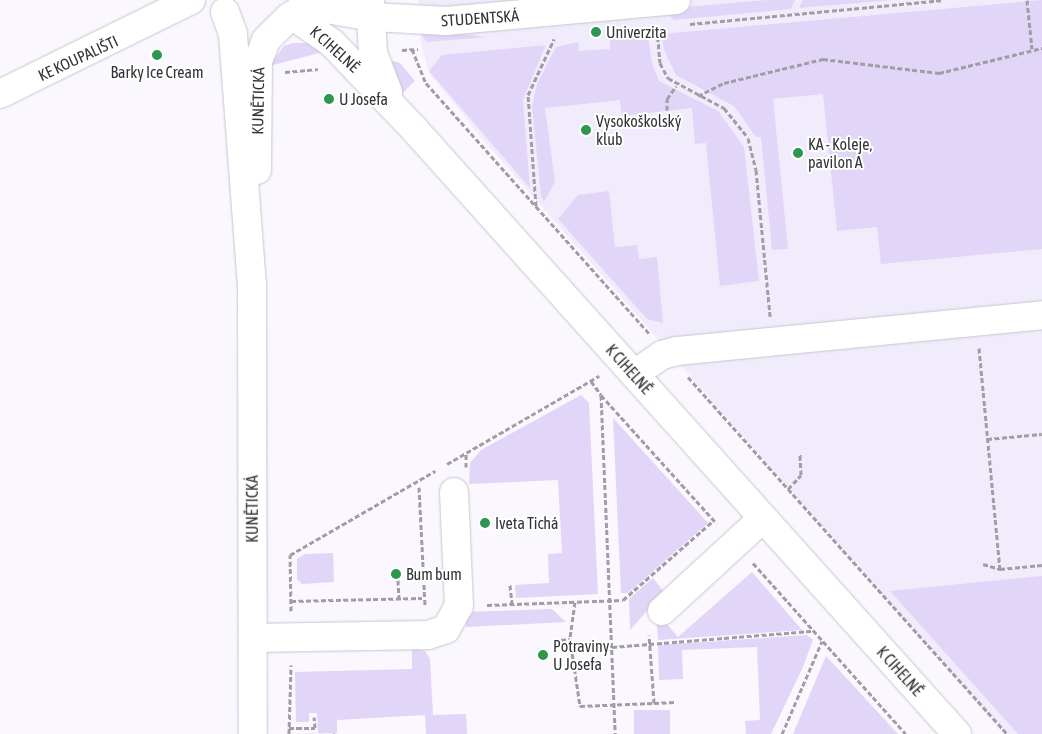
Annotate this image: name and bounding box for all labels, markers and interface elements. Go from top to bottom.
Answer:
street label: STUDENTSKÁ [441,6,519,30]
street label: K CIHELNĚ [306,22,364,76]
place label: Univerzita [606,22,667,42]
marker: Univerzita [590,26,602,38]
street label: KE KOUPALIŠTI [35,31,121,85]
marker: Barky Ice Cream [151,49,163,61]
place label: Barky Ice Cream [110,62,204,82]
street label: KUNĚTICKÁ [248,67,268,135]
place label: U Josefa [339,89,388,109]
marker: U Josefa [323,93,335,105]
place label: Vysokoškolský klub [596,111,681,149]
marker: Vysokoškolský klub [580,124,592,136]
place label: KA - Koleje, pavilon A [808,134,872,172]
marker: KA - Koleje, pavilon A [792,147,804,159]
street label: K CIHELNĚ [602,340,656,398]
street label: KUNĚTICKÁ [242,475,262,543]
place label: Iveta Tichá [495,513,559,533]
marker: Iveta Tichá [479,517,491,529]
place label: Bum bum [406,564,462,584]
marker: Bum bum [390,568,402,580]
place label: Potraviny U Josefa [553,636,609,674]
street label: K CIHELNĚ [873,642,927,700]
marker: Potraviny U Josefa [537,649,549,661]

